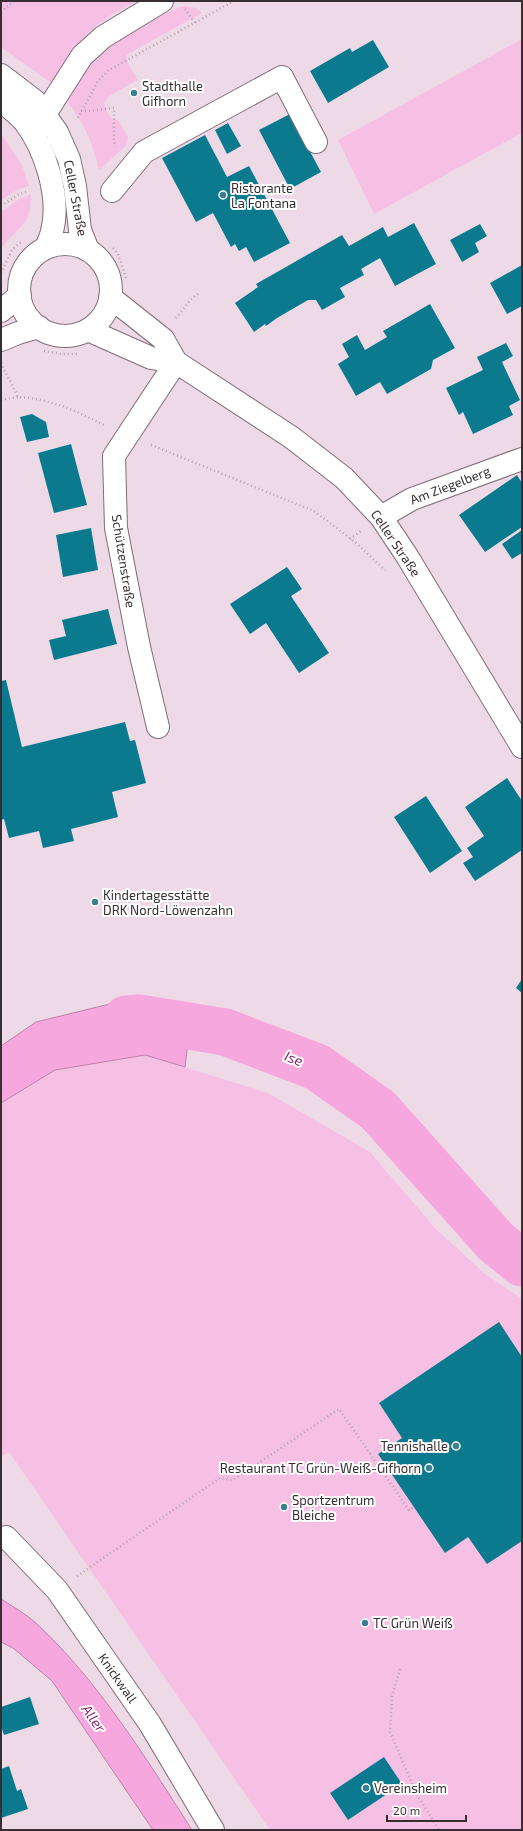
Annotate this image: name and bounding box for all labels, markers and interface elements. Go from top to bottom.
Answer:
place label: Stadthalle Gifhorn [142,78,203,109]
marker: Stadthalle Gifhorn [129,88,139,98]
street label: Celler Straße [61,159,91,237]
place label: Ristorante La Fontana [231,180,296,211]
marker: Ristorante La Fontana [218,190,228,200]
street label: Am Ziegelberg [408,462,492,508]
street label: Celler Straße [368,507,424,579]
street label: Schützenstraße [109,513,139,609]
place label: Kindertagesstätte DRK Nord-Löwenzahn [103,887,233,918]
marker: Kindertagesstätte DRK Nord-Löwenzahn [90,897,100,907]
water label: Ise [282,1047,306,1069]
place label: Tennishalle [381,1438,448,1454]
marker: Tennishalle [451,1441,461,1451]
place label: Restaurant TC Grün-Weiß-Gifhorn [220,1460,421,1476]
marker: Restaurant TC Grün-Weiß-Gifhorn [424,1463,434,1473]
place label: Sportzentrum Bleiche [292,1492,375,1523]
marker: Sportzentrum Bleiche [279,1502,289,1512]
place label: TC Grün Weiß [373,1615,453,1631]
marker: TC Grün Weiß [360,1618,370,1628]
street label: Knickwall [95,1650,141,1706]
water label: Aller [78,1700,110,1735]
place label: Vereinsheim [374,1780,447,1796]
marker: Vereinsheim [361,1783,371,1793]
scale bar [387,1797,466,1823]
text: 20 m [393,1803,420,1817]

